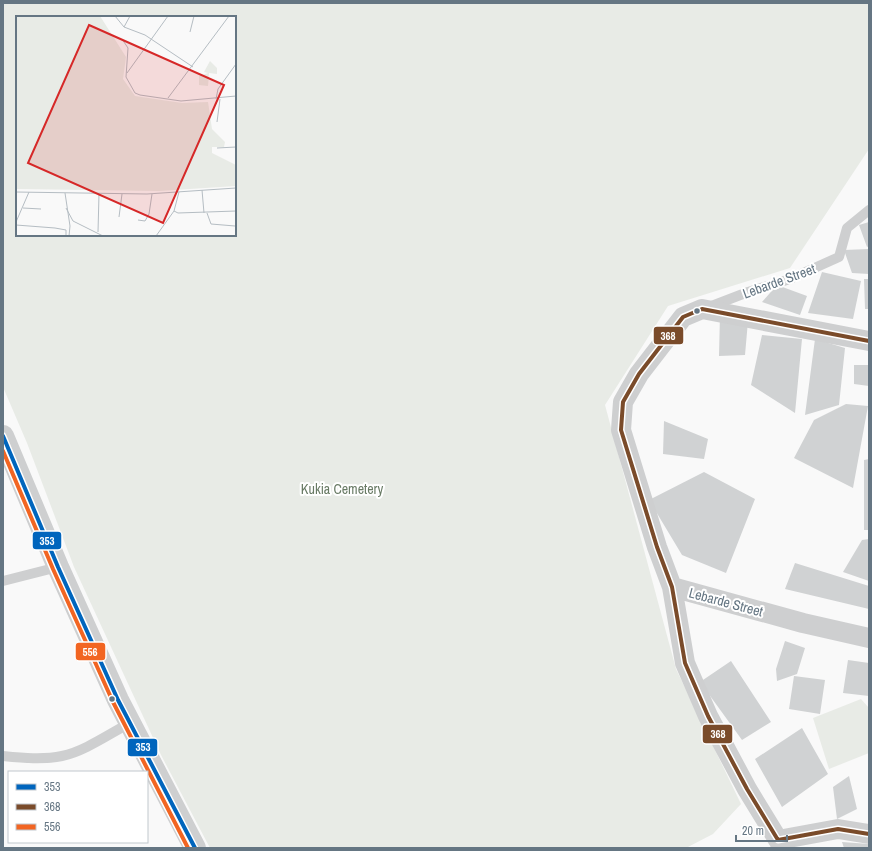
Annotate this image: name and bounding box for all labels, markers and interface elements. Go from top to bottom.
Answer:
inset map [16,16,236,236]
street label: Lebarde Street [740,260,818,302]
unlabelled marker [692,306,702,316]
line badge: 368 [653,326,684,345]
text: 368 [660,329,676,343]
park label: Kukia Cemetery [301,480,383,498]
line badge: 353 [32,531,62,550]
text: 353 [39,534,55,548]
street label: Lebarde Street [687,583,765,621]
line badge: 556 [75,642,106,661]
text: 556 [82,645,98,659]
unlabelled marker [107,694,117,704]
line badge: 368 [702,724,733,744]
text: 368 [710,727,726,741]
line badge: 353 [127,738,158,757]
text: 353 [135,740,151,754]
legend [8,771,148,843]
text: 353 [44,779,60,795]
text: 368 [44,799,60,815]
scale bar [736,817,787,843]
text: 556 [44,819,60,835]
text: 20 m [742,823,764,839]

